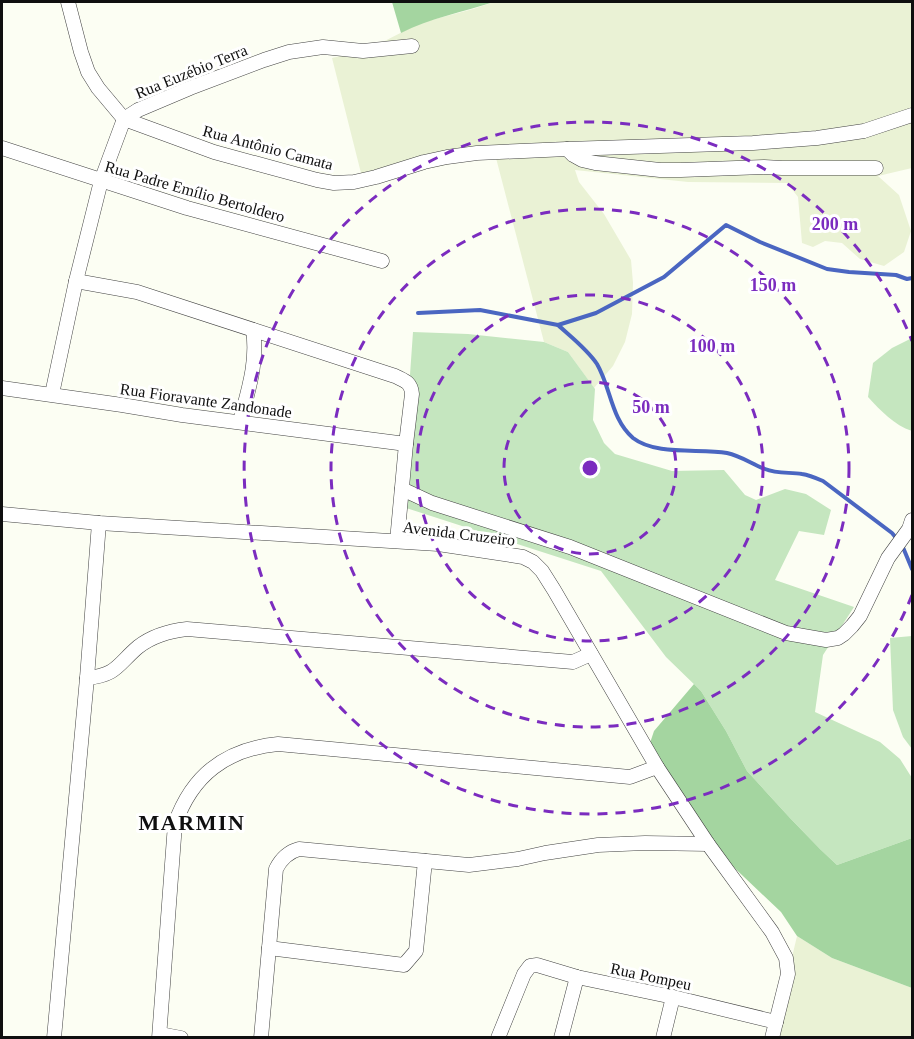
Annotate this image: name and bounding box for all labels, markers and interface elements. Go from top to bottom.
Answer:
street label: Rua Euzébio Terra [133,41,250,102]
street label: Rua Antônio Camata [201,122,335,173]
street label: Rua Padre Emílio Bertoldero [103,158,287,225]
text: 200 m [812,214,858,234]
text: 150 m [750,275,796,295]
text: 100 m [689,336,735,356]
street label: Rua Fioravante Zandonade [119,380,293,421]
text: 50 m [632,397,670,417]
centre of rings [580,458,600,478]
street label: Avenida Cruzeiro [402,518,516,549]
district label: MARMIN [139,810,245,835]
street label: Rua Pompeu [609,960,693,994]

